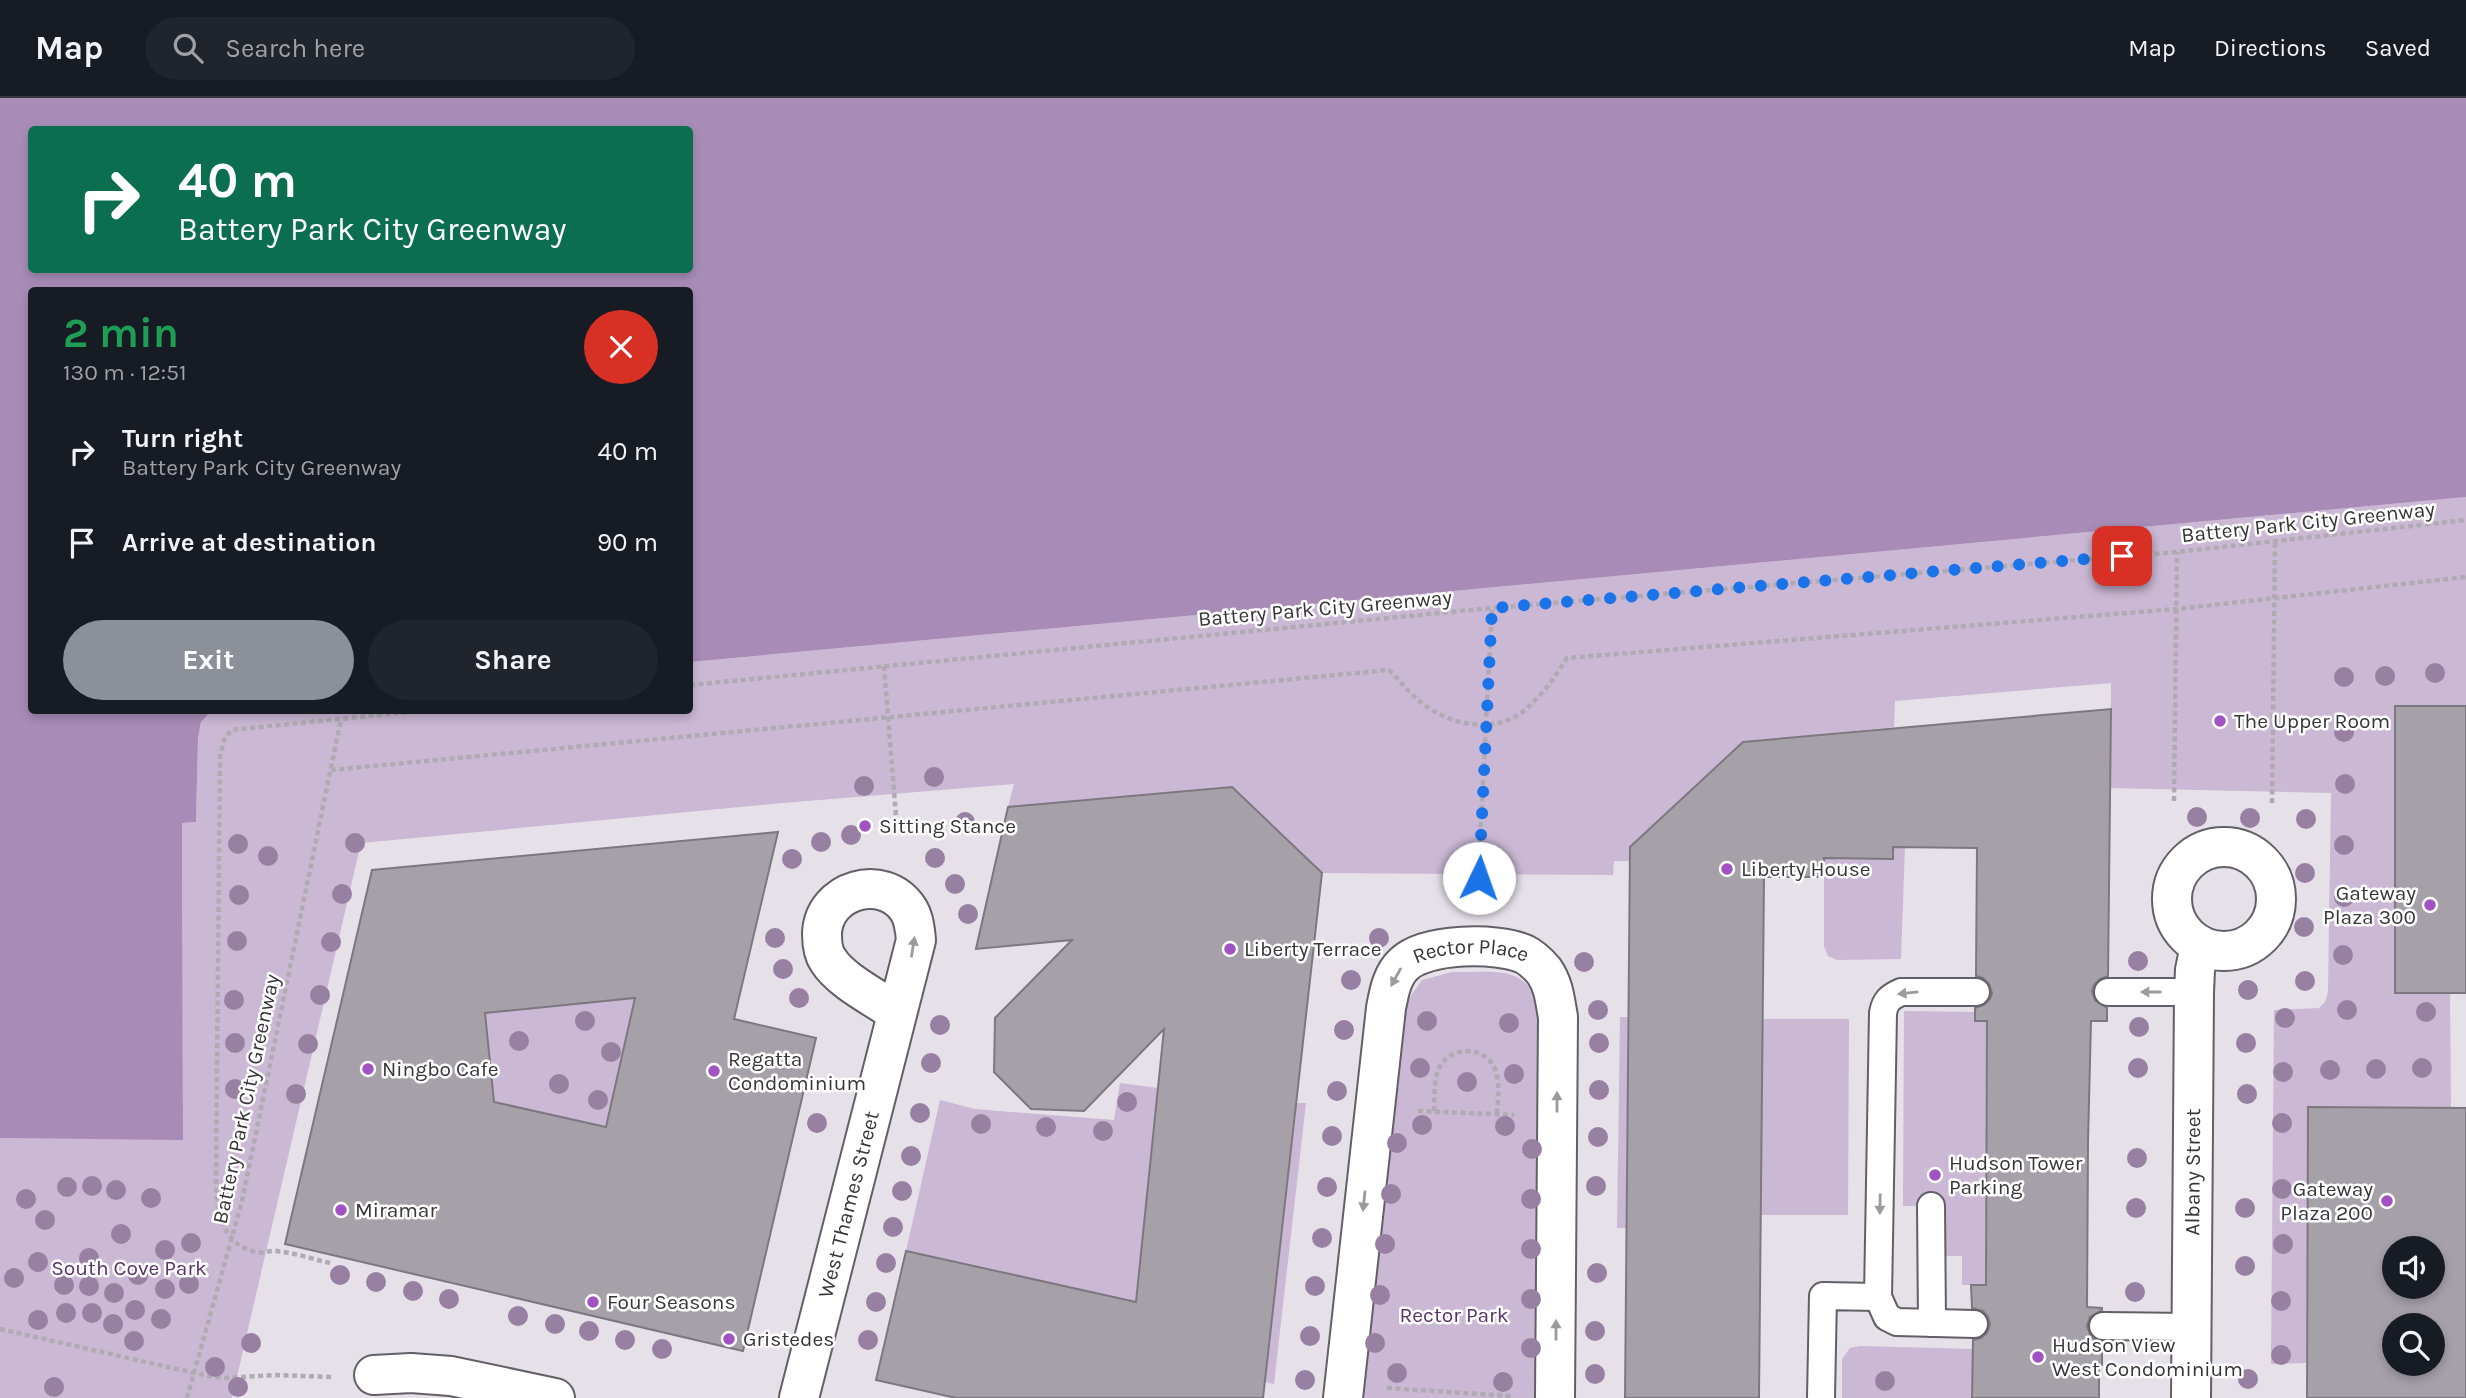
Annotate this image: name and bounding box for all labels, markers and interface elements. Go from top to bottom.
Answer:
search box [145,17,635,80]
text: Map [35,29,103,67]
icon: search [169,29,207,67]
text: Search here [225,33,365,64]
text: Map [2128,34,2176,62]
text: Directions [2214,34,2327,62]
text: Saved [2365,34,2431,62]
text: 40 m [178,152,297,209]
icon: right [63,154,154,245]
text: Battery Park City Greenway [178,211,566,248]
text: 2 min [63,308,179,358]
button: close [584,310,658,384]
text: 130 m · 12:51 [63,359,187,386]
text: Turn right [122,423,243,454]
icon: right [63,433,101,471]
text: 40 m [598,436,658,467]
text: Battery Park City Greenway [122,454,401,481]
street label: Battery Park City Greenway [2180,497,2436,547]
icon: arrive [63,524,101,562]
pin [2092,526,2152,586]
text: Arrive at destination [122,527,376,558]
text: 90 m [597,527,658,558]
icon: arrive [2103,537,2141,575]
street label: Battery Park City Greenway [1197,585,1453,631]
button: Exit [63,620,354,700]
button: Share [368,620,658,700]
place label: The Upper Room [2234,709,2390,733]
marker: The Upper Room [2212,713,2228,729]
place label: Sitting Stance [879,814,1016,838]
marker: Sitting Stance [857,818,873,834]
position arrow [1442,841,1516,915]
place label: Liberty House [1741,857,1871,881]
marker: Liberty House [1719,861,1735,877]
place label: Gateway Plaza 300 [2323,881,2416,929]
marker: Gateway Plaza 300 [2422,897,2438,913]
street label: Rector Place [1409,934,1533,968]
one-way arrow [908,936,919,958]
place label: Liberty Terrace [1244,937,1382,961]
marker: Liberty Terrace [1222,941,1238,957]
one-way arrow [1390,968,1402,987]
street label: Battery Park City Greenway [208,972,284,1226]
one-way arrow [2140,986,2162,998]
one-way arrow [1897,988,1919,999]
place label: Regatta Condominium [728,1047,866,1095]
place label: Ningbo Cafe [382,1057,498,1081]
marker: Ningbo Cafe [360,1061,376,1077]
marker: Regatta Condominium [706,1063,722,1079]
one-way arrow [1551,1091,1563,1113]
street label: West Thames Street [813,1108,884,1300]
street label: Albany Street [2180,1108,2205,1236]
place label: Hudson Tower Parking [1949,1151,2083,1199]
marker: Hudson Tower Parking [1927,1167,1943,1183]
place label: Gateway Plaza 200 [2280,1177,2373,1225]
one-way arrow [1359,1191,1370,1213]
one-way arrow [1874,1193,1886,1215]
marker: Gateway Plaza 200 [2379,1193,2395,1209]
place label: Miramar [355,1198,437,1222]
marker: Miramar [333,1202,349,1218]
map controls [2382,1236,2445,1376]
button: sound [2382,1236,2445,1299]
park label: South Cove Park [51,1256,207,1280]
place label: Four Seasons [607,1290,735,1314]
marker: Four Seasons [585,1294,601,1310]
park label: Rector Park [1399,1303,1509,1327]
button: search [2382,1313,2445,1376]
one-way arrow [1550,1319,1562,1341]
place label: Gristedes [743,1327,834,1351]
marker: Gristedes [721,1331,737,1347]
place label: Hudson View West Condominium [2052,1333,2243,1381]
marker: Hudson View West Condominium [2030,1349,2046,1365]

